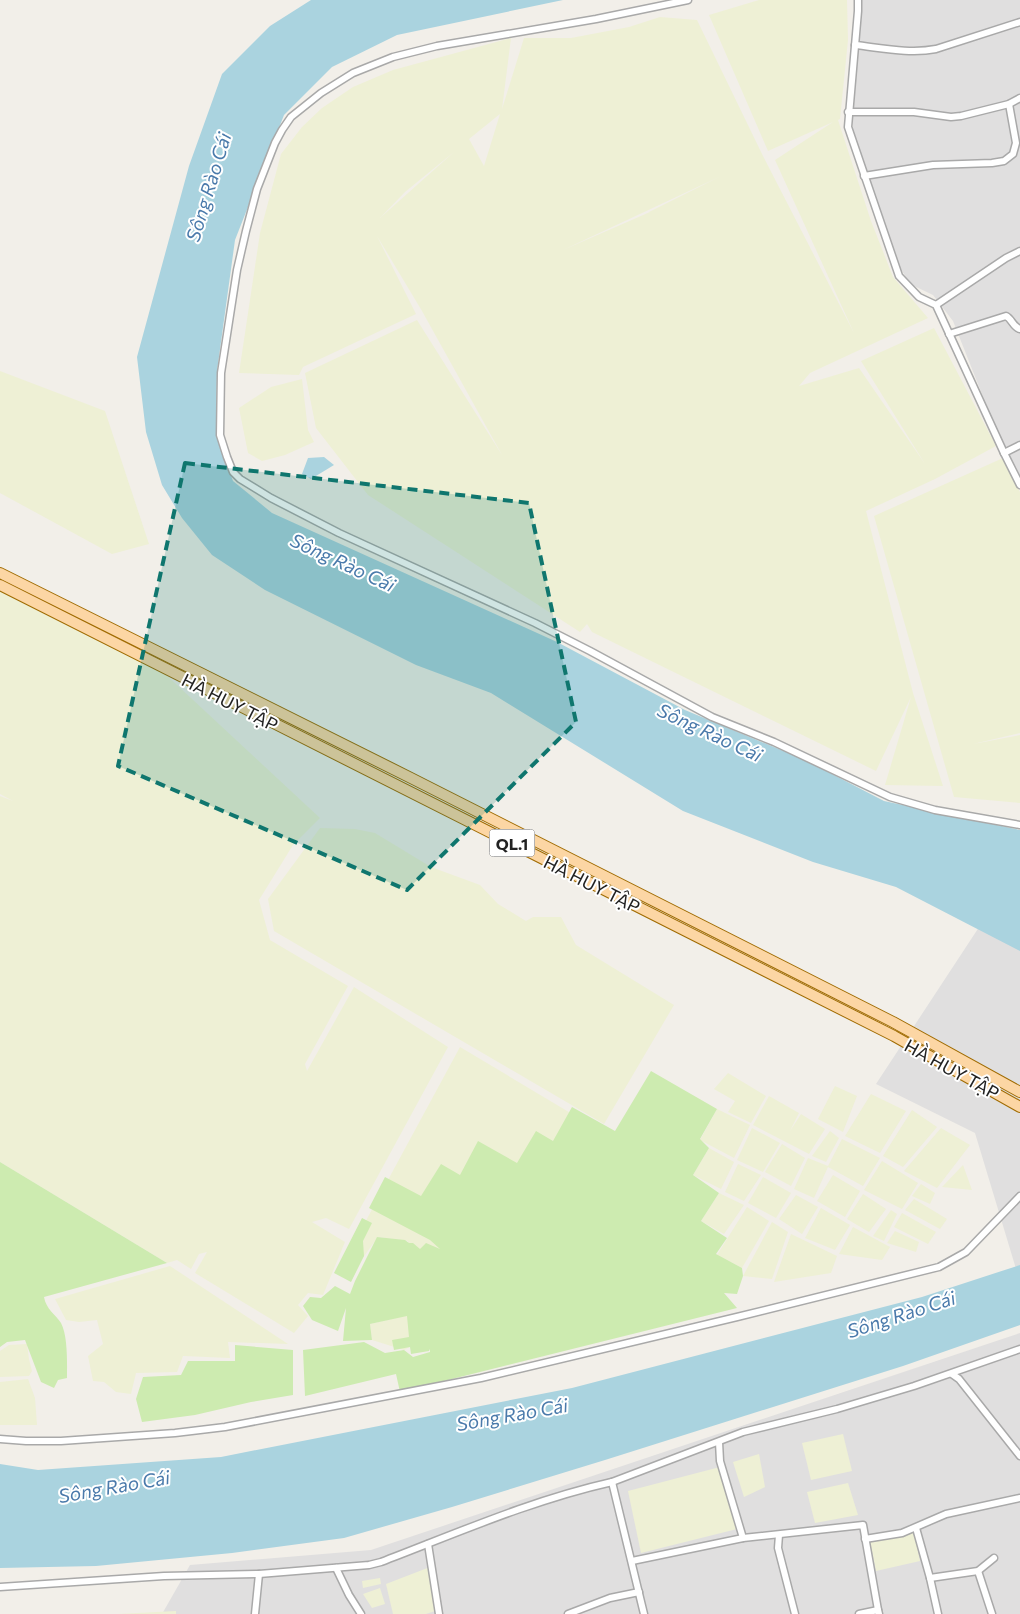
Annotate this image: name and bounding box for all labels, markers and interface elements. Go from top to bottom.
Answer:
water label: Sông Rào Cái [181,129,236,244]
water label: Sông Rào Cái [287,528,400,597]
street label: HÀ HUY TẬP [178,668,282,736]
water label: Sông Rào Cái [654,698,767,767]
road number: QL.1 [490,830,534,856]
street label: HÀ HUY TẬP [540,850,644,918]
street label: HÀ HUY TẬP [901,1034,1003,1104]
water label: Sông Rào Cái [844,1285,959,1342]
water label: Sông Rào Cái [455,1393,571,1435]
water label: Sông Rào Cái [57,1465,173,1507]

